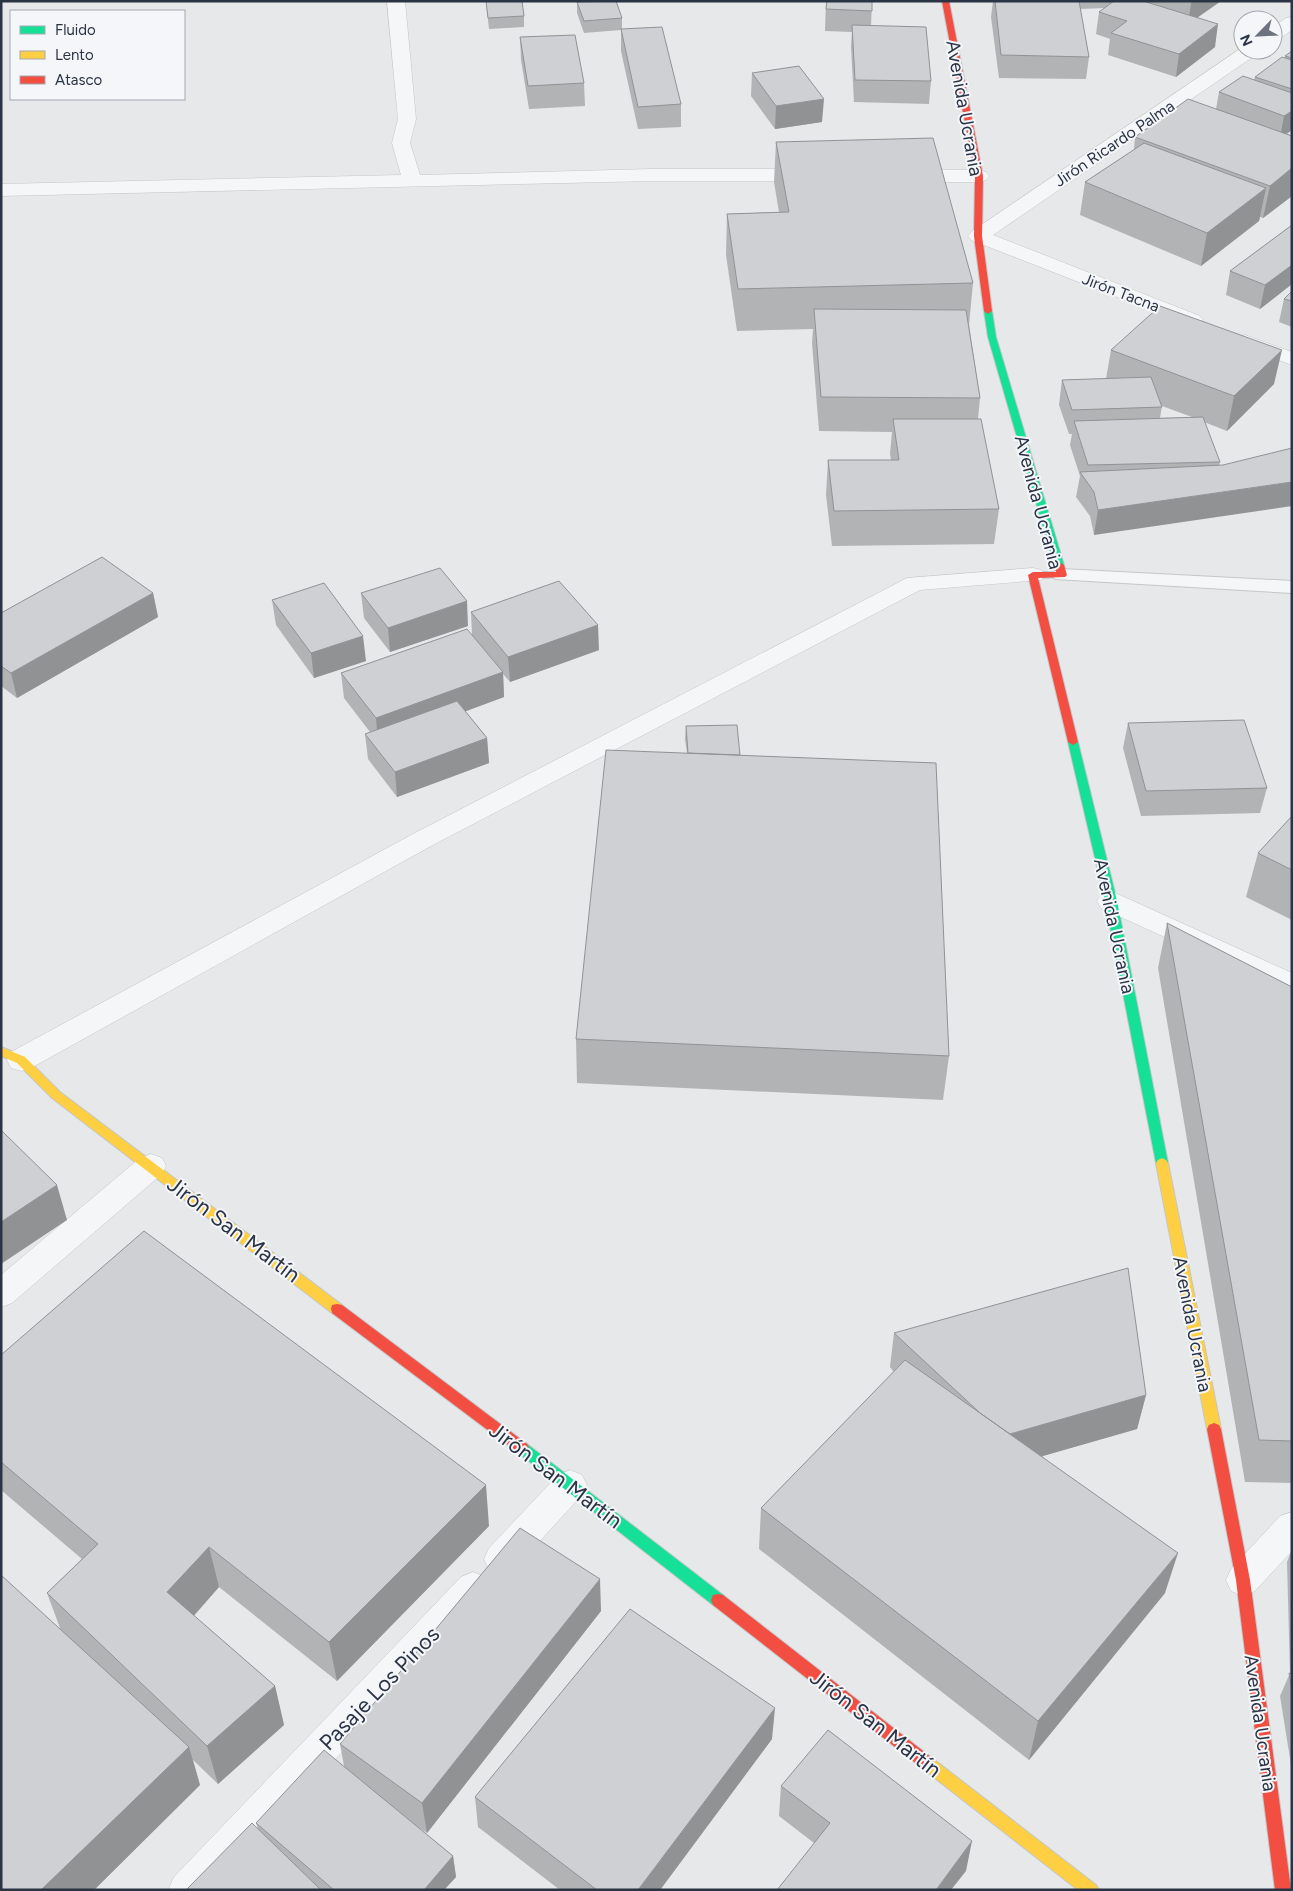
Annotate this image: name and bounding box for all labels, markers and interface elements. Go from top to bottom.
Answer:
legend [10,10,185,100]
north arrow [1233,10,1283,60]
text: Fluido [55,21,96,39]
text: N [1237,32,1257,48]
street label: Avenida Ucrania [941,38,988,178]
text: Lento [55,46,94,64]
text: Atasco [55,71,103,89]
street label: Jirón Ricardo Palma [1051,96,1178,191]
street label: Jirón Tacna [1079,269,1162,316]
street label: Avenida Ucrania [1010,433,1067,572]
street label: Avenida Ucrania [1089,856,1140,996]
street label: Jirón San Martín [162,1171,306,1288]
street label: Avenida Ucrania [1168,1254,1217,1394]
street label: Jirón San Martín [484,1417,628,1534]
street label: Pasaje Los Pinos [314,1621,445,1756]
street label: Avenida Ucrania [1240,1653,1281,1793]
street label: Jirón San Martín [804,1664,947,1783]

